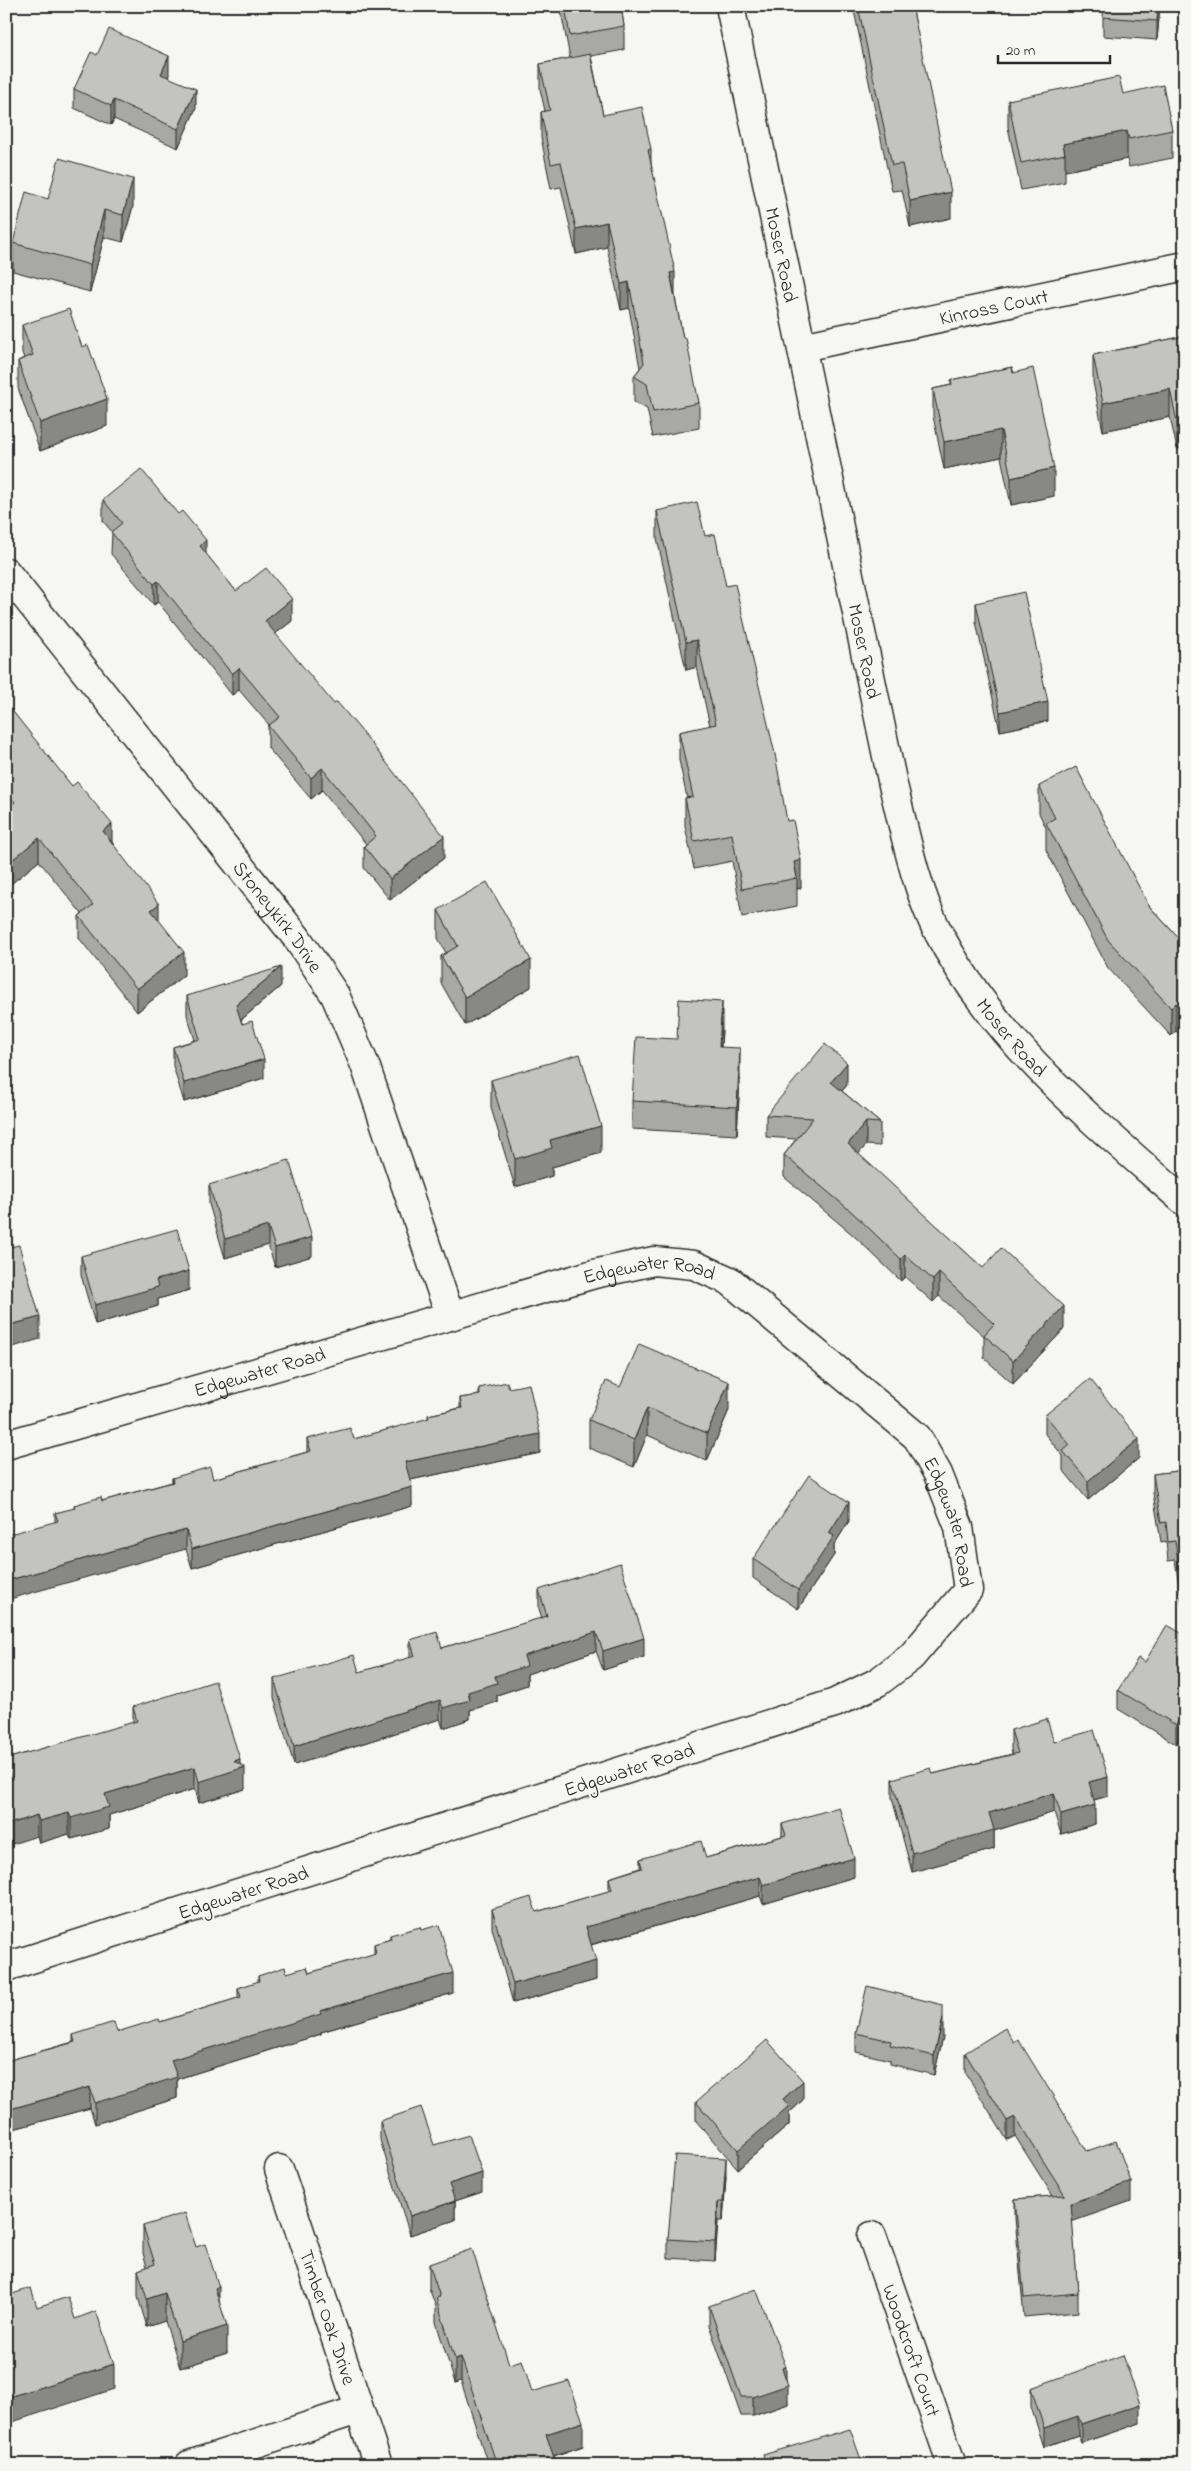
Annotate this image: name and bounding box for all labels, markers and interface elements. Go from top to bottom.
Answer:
scale bar [998,32,1111,64]
text: 20 m [1006,40,1036,62]
street label: Moser Road [756,205,804,305]
street label: Kinross Court [937,283,1052,335]
street label: Moser Road [838,601,887,702]
street label: Stoneykirk Drive [224,856,328,979]
street label: Moser Road [967,993,1053,1085]
street label: Edgewater Road [580,1249,720,1293]
street label: Edgewater Road [191,1341,329,1407]
street label: Edgewater Road [914,1452,979,1589]
street label: Edgewater Road [561,1737,699,1807]
street label: Edgewater Road [175,1860,313,1930]
street label: Timber Oak Drive [290,2246,362,2389]
street label: Woodcroft Court [873,2281,946,2422]

